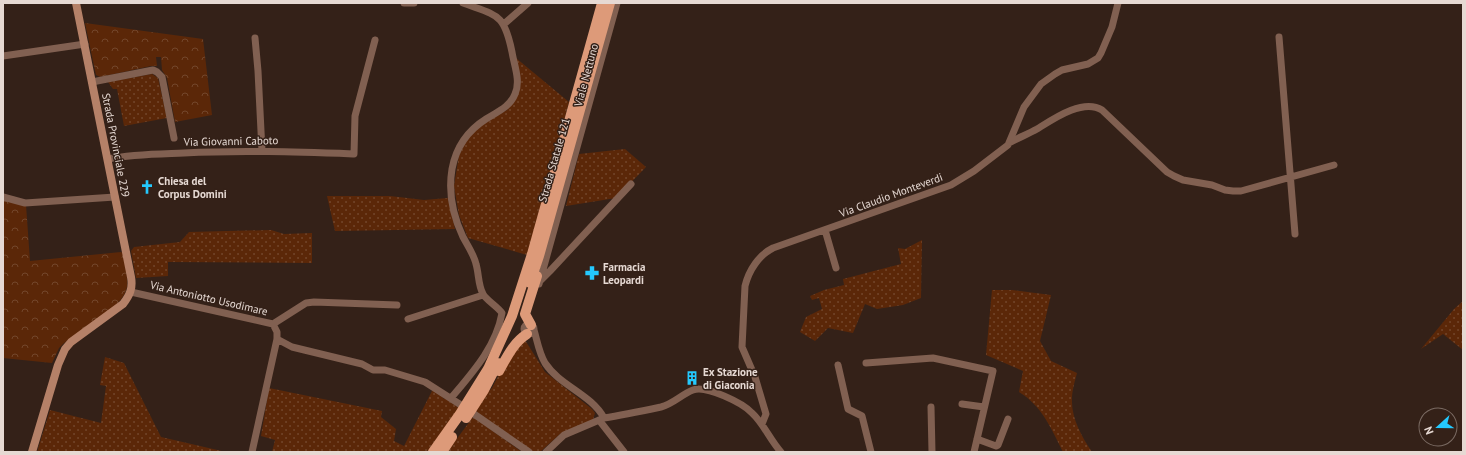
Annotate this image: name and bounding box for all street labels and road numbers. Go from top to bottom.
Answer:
street label: Viale Nettuno [571,42,601,109]
street label: Strada Provinciale 229 [99,92,133,198]
street label: Strada Statale 121 [535,116,573,204]
street label: Via Giovanni Caboto [183,133,279,149]
street label: Via Claudio Monteverdi [836,170,945,221]
street label: Via Antoniotto Usodimare [148,277,270,318]

